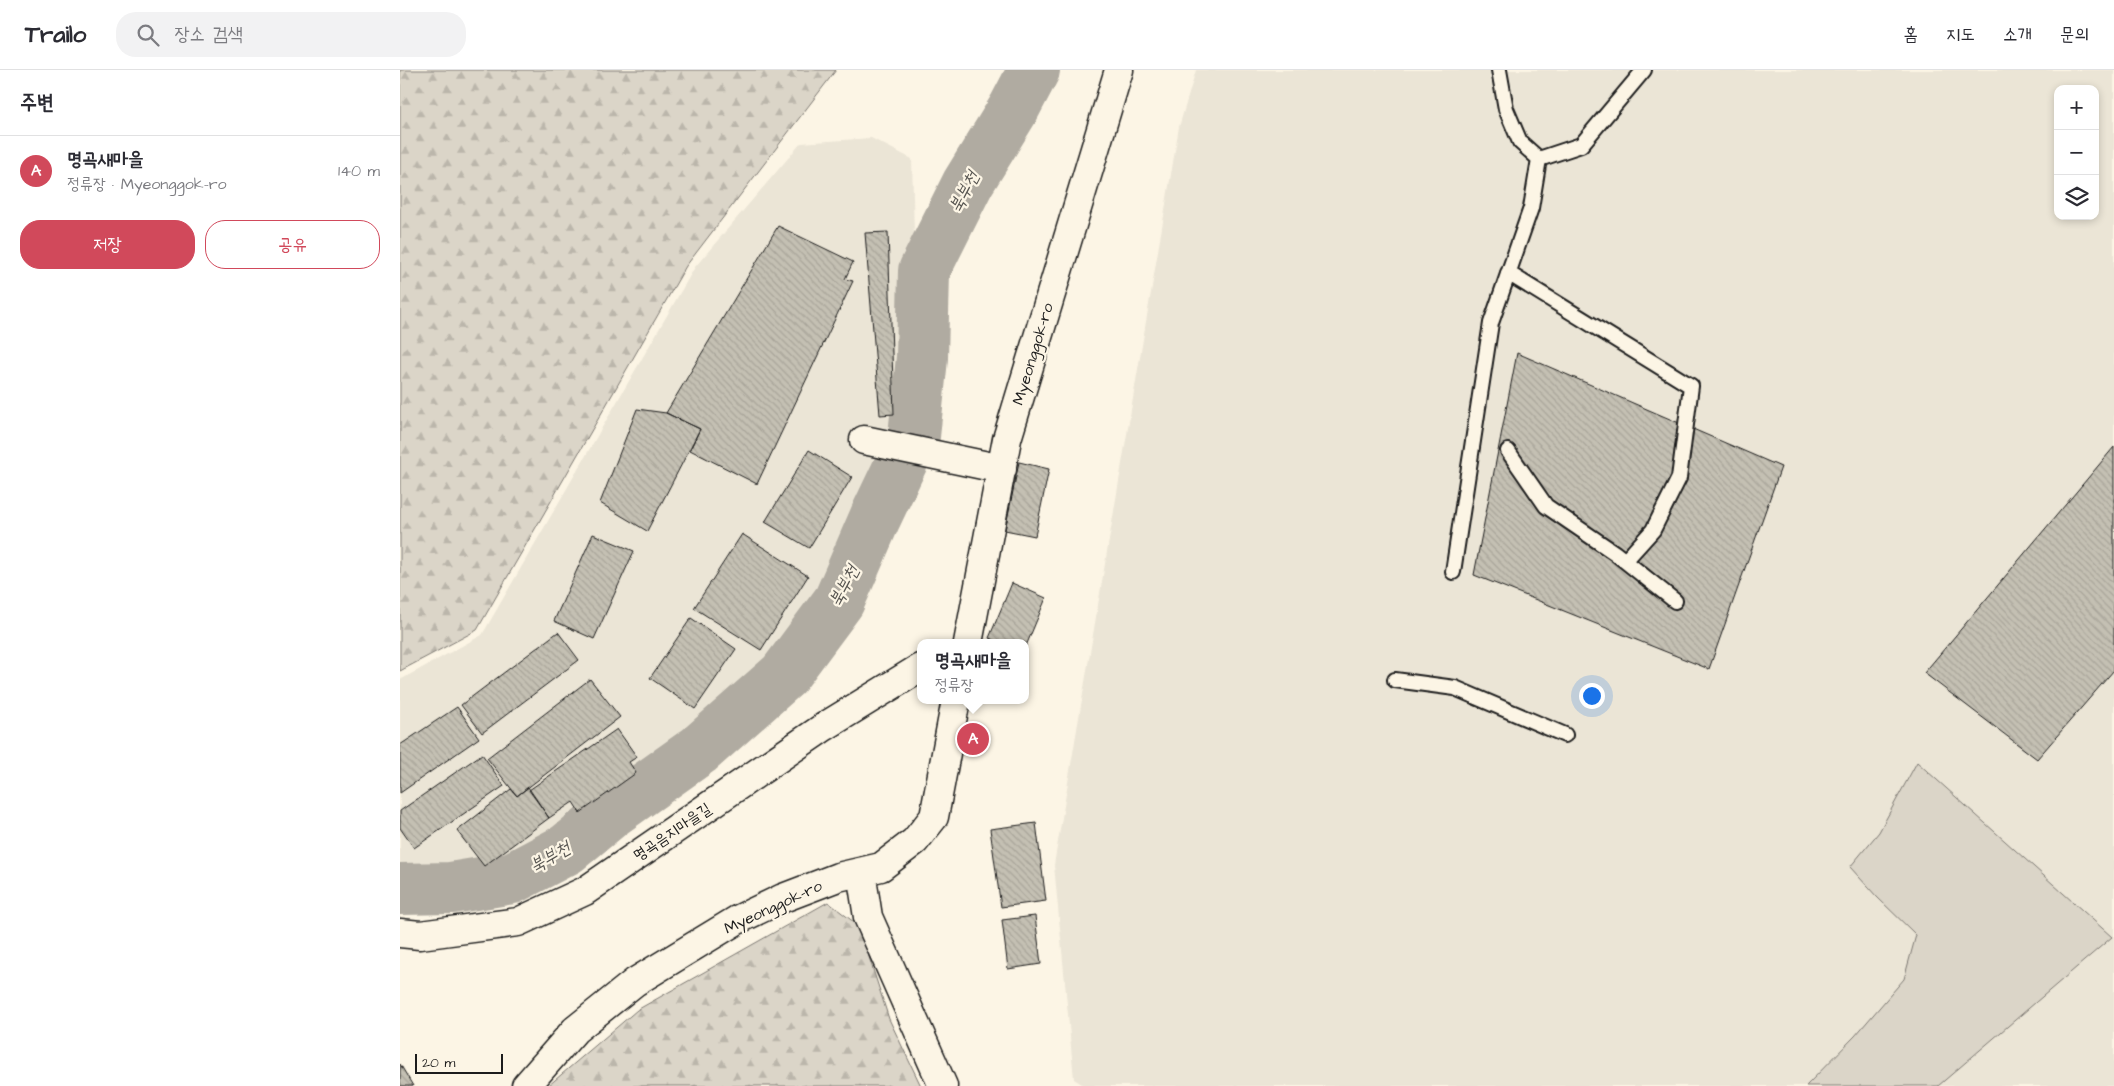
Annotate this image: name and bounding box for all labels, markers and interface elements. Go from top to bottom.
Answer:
search box [116,12,466,57]
text: Trailo [25,18,86,52]
icon: search [134,21,162,49]
text: 장소 검색 [174,21,243,48]
text: 홈 [1904,22,1918,47]
text: 지도 [1946,22,1975,47]
text: 소개 [2003,22,2032,47]
text: 문의 [2060,22,2089,47]
map controls [2054,85,2099,220]
button: + [2054,85,2099,130]
text: 주변 [20,88,54,117]
button: − [2054,130,2099,175]
text: 명곡새마을 [67,146,143,173]
text: A [31,160,41,182]
text: 140 m [338,160,380,182]
water label: 북부천 [943,166,986,217]
text: 정류장 · Myeonggok-ro [67,173,226,195]
button: layers [2054,175,2099,220]
button: 저장 [20,220,195,269]
button: 공유 [205,220,380,269]
street label: Myeonggok-ro [1007,300,1060,408]
water label: 북부천 [823,560,866,611]
popup [917,639,1029,704]
text: 명곡새마을 [935,647,1011,674]
text: 정류장 [935,674,973,696]
your location [1579,683,1605,709]
pin: A [957,720,989,758]
street label: 명곡음지마을길 [628,798,716,866]
water label: 북부천 [525,835,576,879]
street label: Myeonggok-ro [720,875,826,940]
scale bar [415,1051,502,1074]
text: 20 m [422,1053,455,1073]

